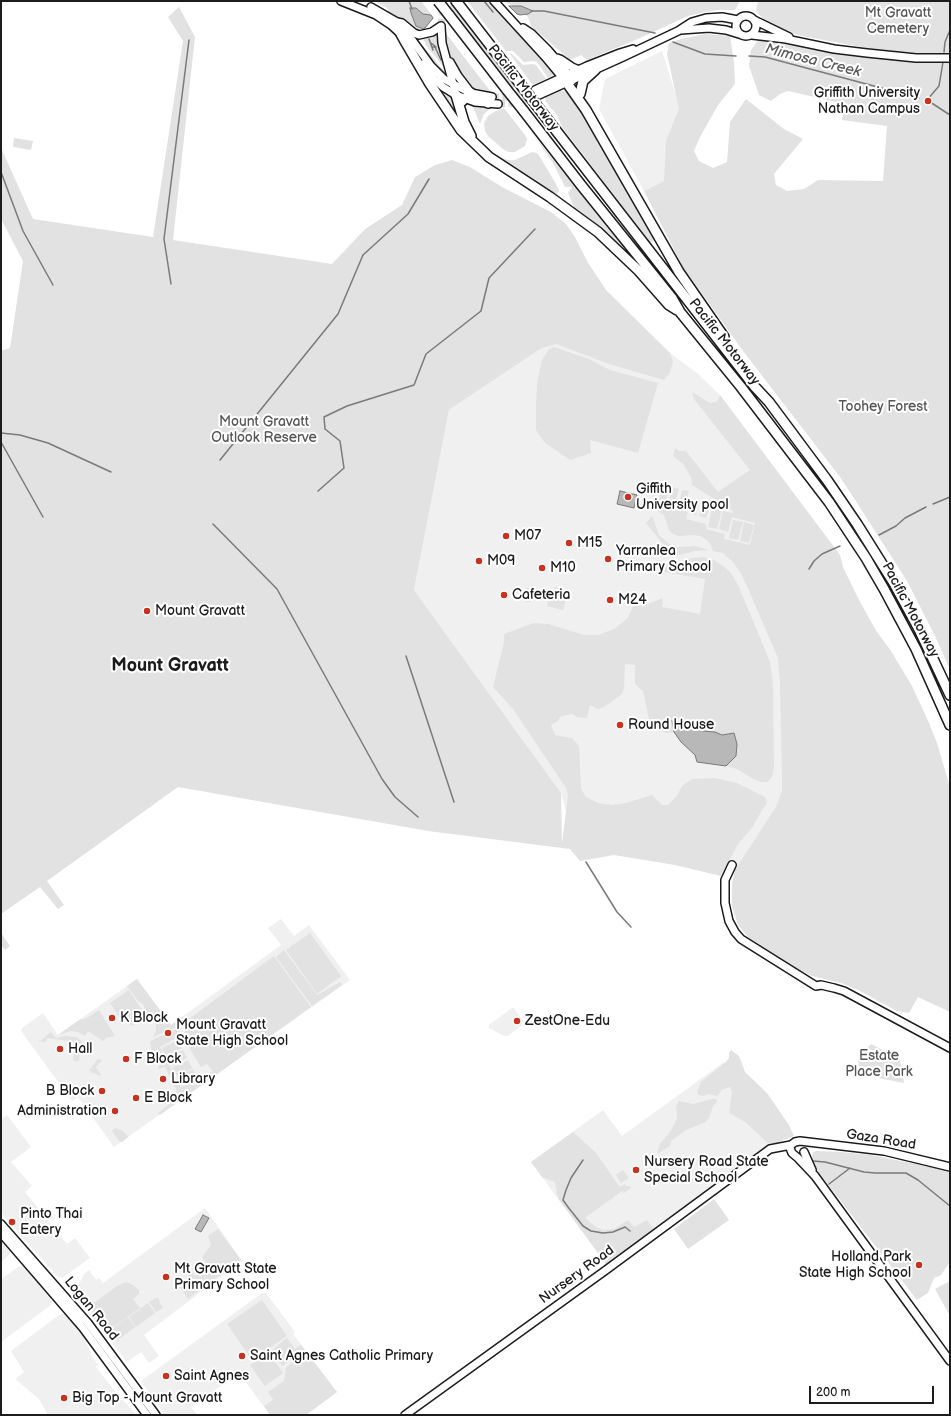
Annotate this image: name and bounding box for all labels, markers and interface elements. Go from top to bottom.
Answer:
park label: Mt Gravatt Cemetery [865,5,931,38]
water label: Mimosa Creek [763,40,863,82]
street label: Pacific Motorway [484,41,562,135]
place label: Griffith University Nathan Campus [814,85,920,118]
marker: Griffith University Nathan Campus [923,96,933,106]
street label: Pacific Motorway [685,295,763,389]
park label: Toohey Forest [838,399,928,415]
park label: Mount Gravatt Outlook Reserve [211,414,317,446]
place label: Giffith University pool [636,481,729,514]
marker: Giffith University pool [623,492,633,502]
place label: M07 [514,528,541,544]
marker: M07 [501,531,511,541]
place label: M15 [577,535,603,551]
marker: M15 [564,538,574,548]
place label: Yarranlea Primary School [616,543,711,576]
place label: M09 [487,553,515,569]
marker: Yarranlea Primary School [603,554,613,564]
marker: M09 [474,556,484,566]
place label: M10 [550,560,576,576]
street label: Pacific Motorway [878,560,942,660]
marker: M10 [537,563,547,573]
place label: Cafeteria [512,587,570,603]
marker: Cafeteria [499,590,509,600]
place label: M24 [618,592,647,608]
marker: M24 [605,595,615,605]
place label: Mount Gravatt [155,603,245,619]
marker: Mount Gravatt [142,606,152,616]
district label: Mount Gravatt [111,655,229,677]
place label: Round House [628,717,714,733]
marker: Round House [615,720,625,730]
place label: K Block [120,1010,168,1026]
marker: K Block [107,1013,117,1023]
place label: ZestOne-Edu [525,1013,610,1029]
marker: ZestOne-Edu [512,1016,522,1026]
place label: Mount Gravatt State High School [176,1017,288,1050]
marker: Mount Gravatt State High School [163,1028,173,1038]
place label: Hall [68,1041,92,1057]
marker: Hall [55,1044,65,1054]
park label: Estate Place Park [845,1048,913,1080]
place label: F Block [134,1051,181,1067]
marker: F Block [121,1054,131,1064]
place label: Library [171,1071,215,1087]
marker: Library [158,1074,168,1084]
place label: B Block [46,1083,94,1099]
marker: B Block [97,1086,107,1096]
place label: E Block [144,1090,192,1106]
marker: E Block [131,1093,141,1103]
place label: Administration [17,1103,107,1119]
marker: Administration [110,1106,120,1116]
street label: Gaza Road [845,1126,917,1154]
place label: Nursery Road State Special School [644,1154,769,1186]
marker: Nursery Road State Special School [631,1165,641,1175]
place label: Pinto Thai Eatery [20,1206,83,1238]
marker: Pinto Thai Eatery [7,1217,17,1227]
street label: Nursery Road [536,1242,618,1308]
place label: Holland Park State High School [799,1249,911,1282]
marker: Holland Park State High School [914,1260,924,1270]
place label: Mt Gravatt State Primary School [174,1261,277,1294]
marker: Mt Gravatt State Primary School [161,1272,171,1282]
street label: Logan Road [60,1274,122,1344]
place label: Saint Agnes Catholic Primary [250,1348,433,1364]
marker: Saint Agnes Catholic Primary [237,1351,247,1361]
place label: Saint Agnes [174,1368,249,1384]
marker: Saint Agnes [161,1371,171,1381]
scale bar [811,1378,936,1404]
text: 200 m [816,1385,850,1400]
place label: Big Top - Mount Gravatt [72,1390,222,1406]
marker: Big Top - Mount Gravatt [59,1393,69,1403]

